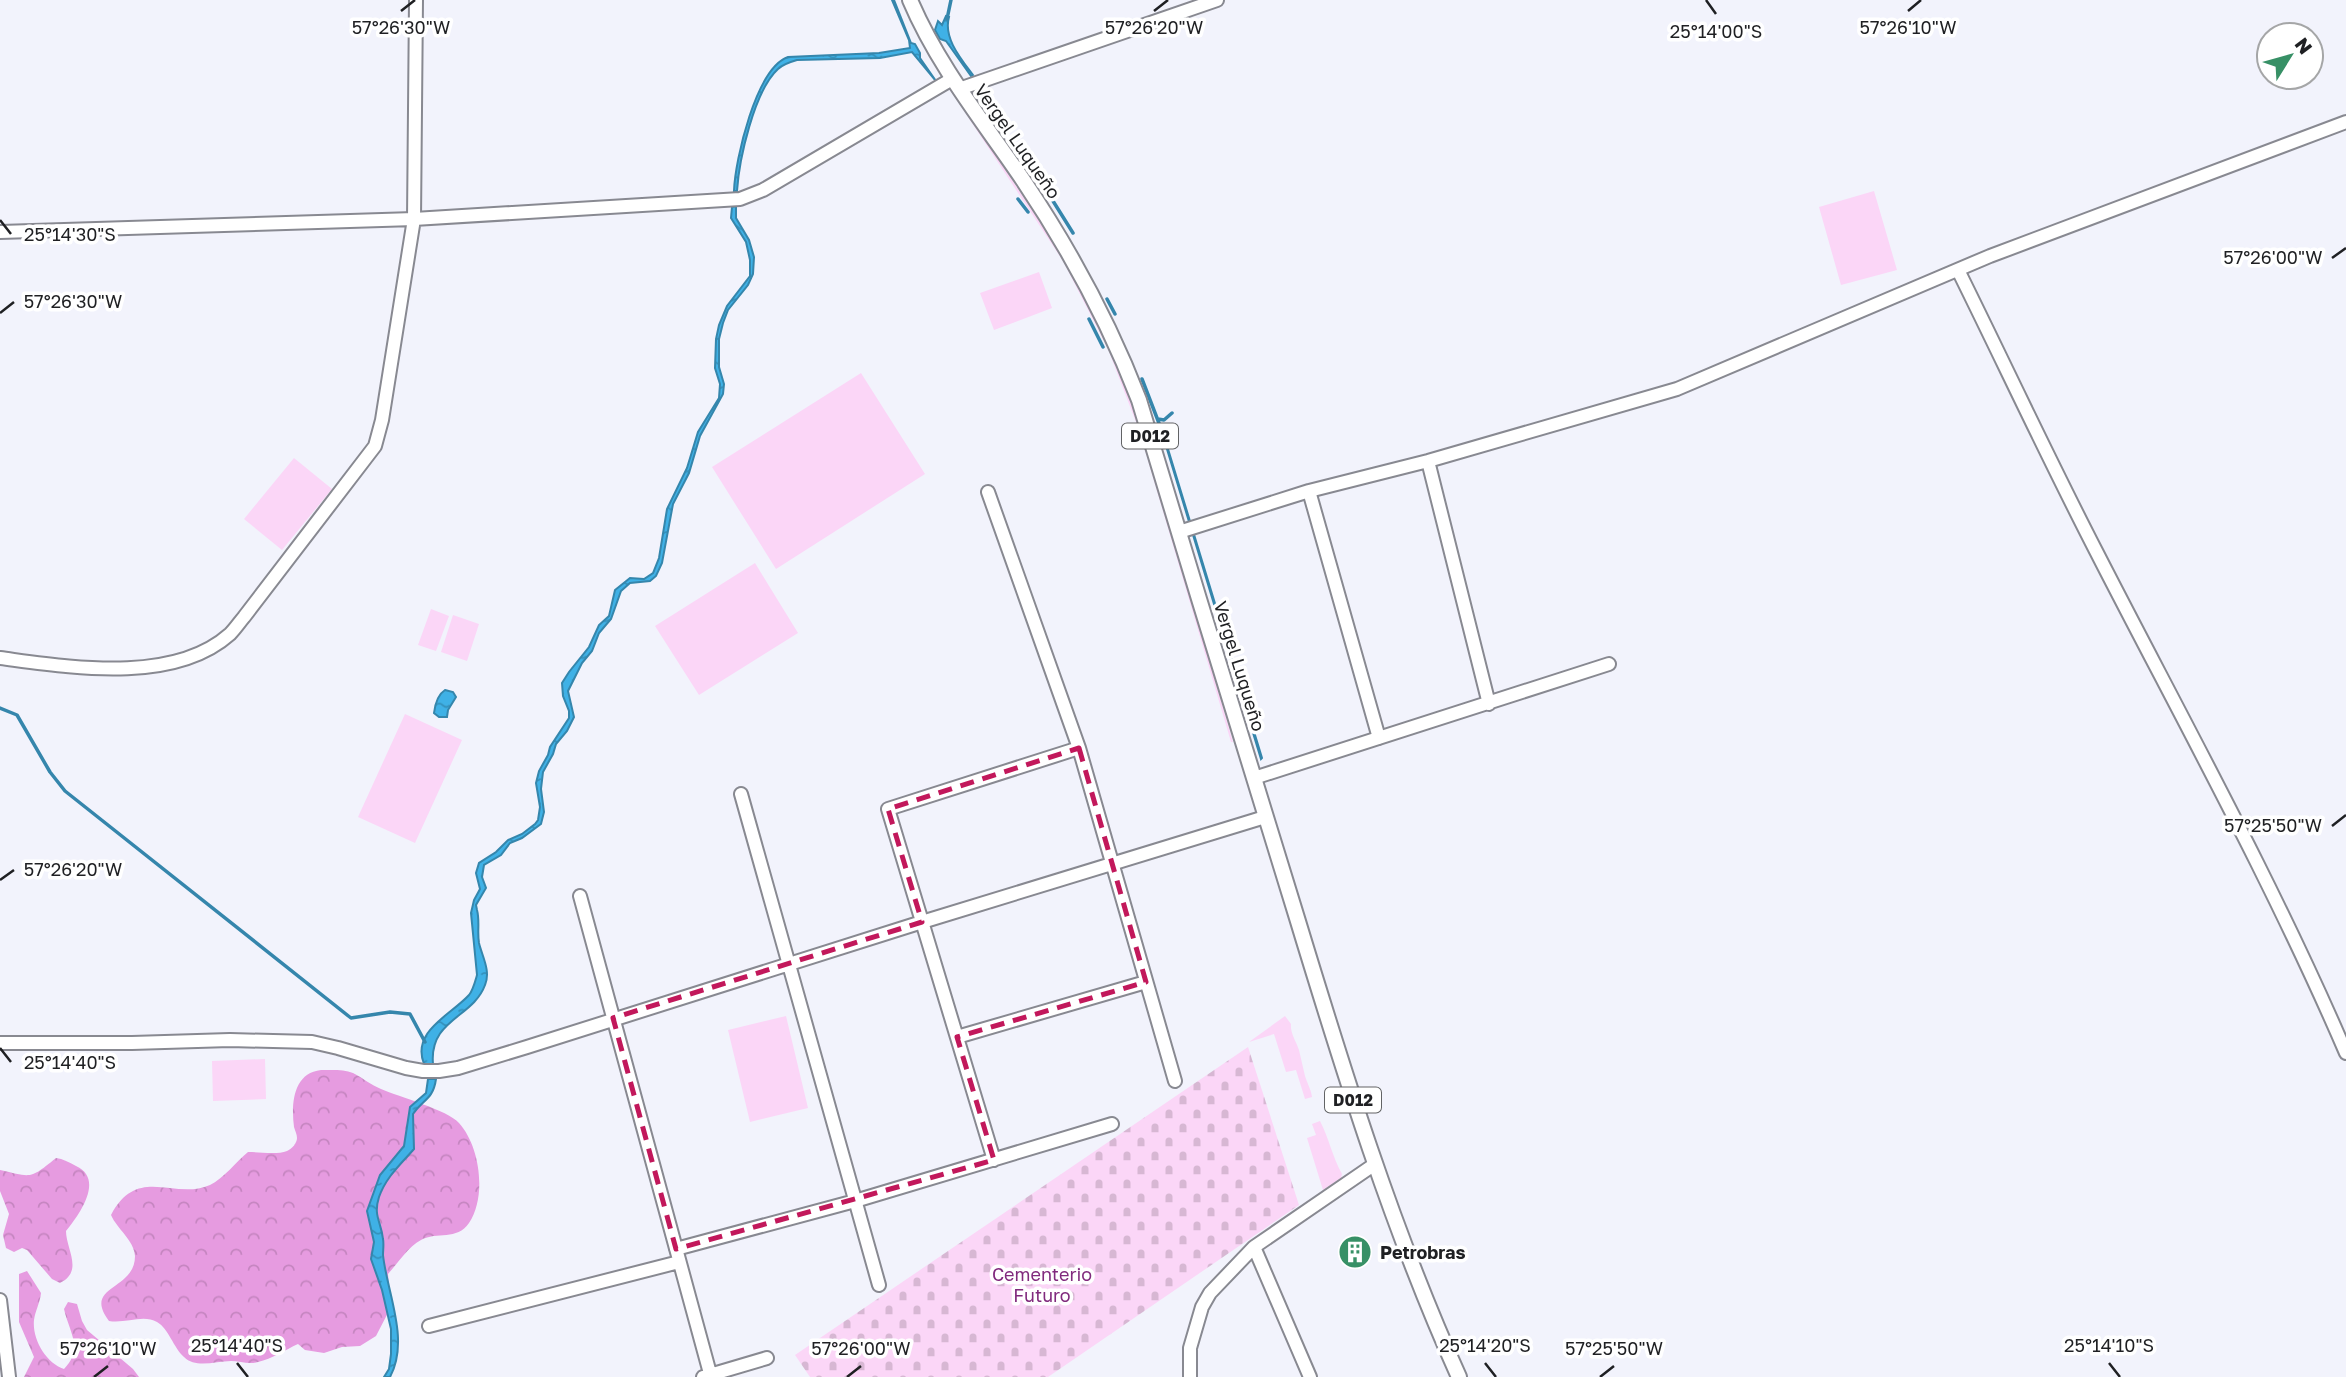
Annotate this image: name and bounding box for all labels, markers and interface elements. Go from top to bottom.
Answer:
text: 57°26'30"W [352,16,450,38]
text: 57°26'20"W [1105,16,1203,38]
text: 57°26'10"W [1860,16,1956,38]
text: 25°14'00"S [1670,20,1762,42]
north arrow [2255,21,2325,91]
text: N [2290,33,2318,58]
street label: Vergel Luqueño [970,79,1066,203]
text: 25°14'30"S [24,223,116,245]
text: 57°26'00"W [2223,246,2323,268]
text: 57°26'30"W [24,290,122,312]
road number: D012 [1122,424,1178,448]
street label: Vergel Luqueño [1210,598,1270,734]
text: 57°25'50"W [2224,814,2322,836]
text: 57°26'20"W [24,858,122,880]
text: 25°14'40"S [24,1051,116,1073]
road number: D012 [1325,1088,1381,1112]
building icon: Petrobras [1336,1233,1374,1271]
place label: Petrobras [1380,1241,1466,1263]
park label: Cementerio Futuro [992,1263,1092,1306]
text: 25°14'40"S [191,1334,283,1356]
text: 25°14'20"S [1439,1334,1531,1356]
text: 25°14'10"S [2064,1334,2154,1356]
text: 57°26'10"W [60,1337,156,1359]
text: 57°26'00"W [811,1337,911,1359]
text: 57°25'50"W [1565,1337,1663,1359]

